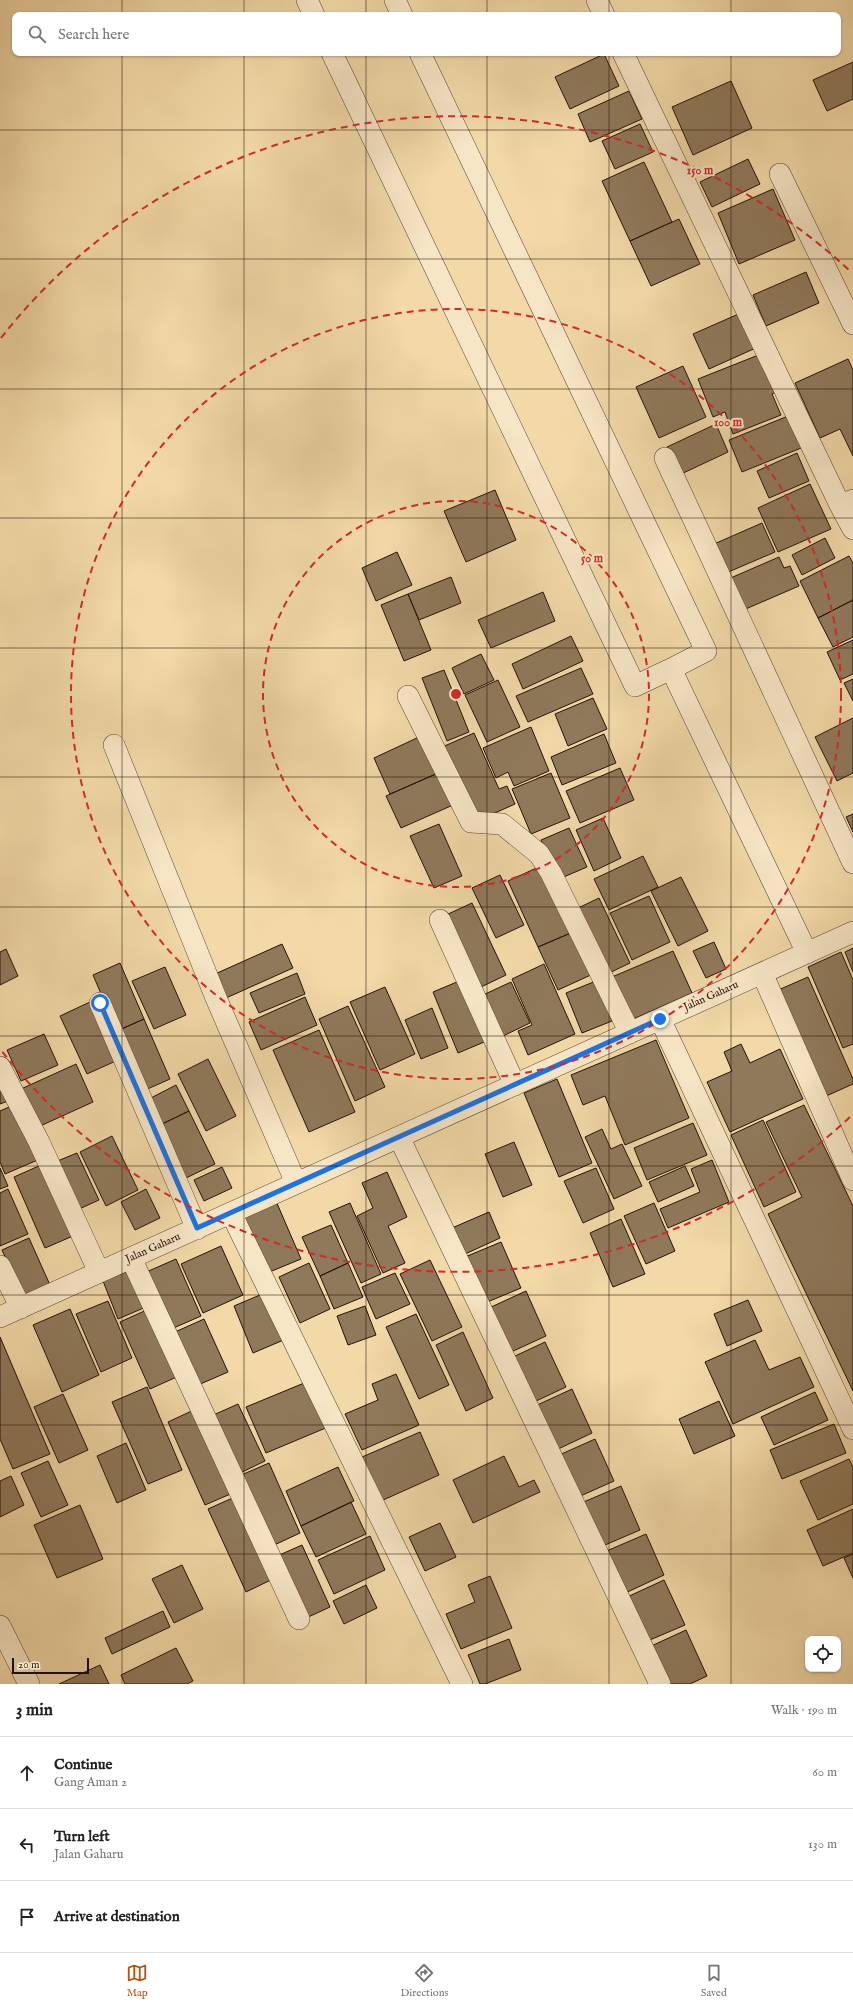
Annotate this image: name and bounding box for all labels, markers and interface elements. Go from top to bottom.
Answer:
search box [12,12,841,56]
icon: search [26,23,48,45]
text: Search here [58,25,129,44]
text: 150 m [687,163,714,178]
text: 100 m [714,415,743,430]
text: 50 m [581,551,604,566]
centre of rings [449,687,463,701]
street label: Jalan Gaharu [679,978,741,1015]
route start [91,994,109,1012]
route end [651,1010,669,1028]
street label: Jalan Gaharu [121,1230,183,1267]
map controls [805,1636,841,1672]
button: locate [805,1636,841,1672]
scale bar [12,1656,89,1675]
text: 20 m [18,1658,39,1672]
text: 3 min [16,1700,53,1721]
text: Walk · 190 m [771,1702,837,1719]
text: Continue [54,1755,112,1774]
icon: ahead [16,1762,38,1784]
text: 60 m [812,1764,837,1781]
text: Gang Aman 2 [54,1774,127,1791]
text: Turn left [54,1827,110,1846]
icon: left [16,1834,38,1856]
text: 130 m [808,1836,837,1853]
text: Jalan Gaharu [54,1846,124,1863]
icon: arrive [16,1906,38,1928]
text: Arrive at destination [54,1907,180,1926]
tab: Map [126,1962,148,2000]
tab: Directions [401,1962,448,2000]
tab: Saved [701,1962,727,2000]

